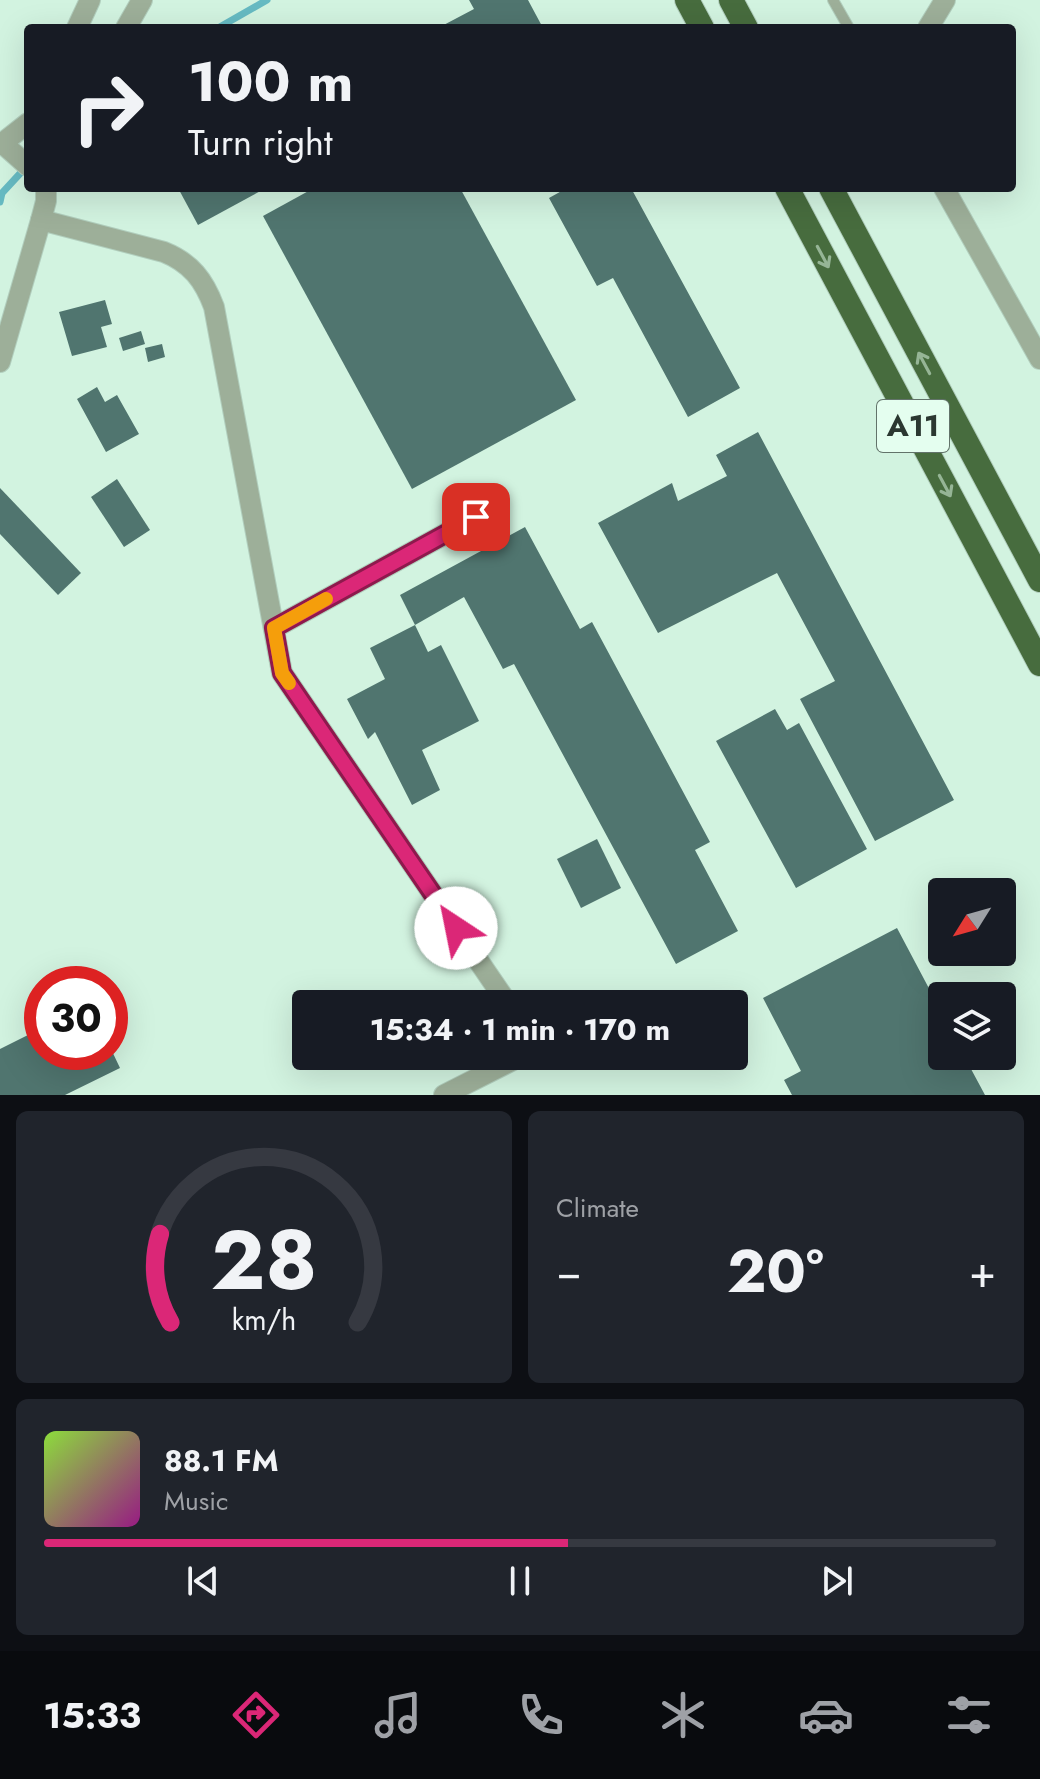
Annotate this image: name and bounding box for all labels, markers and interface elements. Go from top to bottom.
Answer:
text: 100 m [188,41,353,122]
icon: right [56,56,160,160]
text: Turn right [188,116,333,168]
one-way arrow [816,245,832,268]
one-way arrow [916,351,932,375]
road number: A11 [877,400,949,452]
one-way arrow [938,474,954,498]
pin [442,483,510,551]
icon: arrive [454,495,498,539]
north arrow [928,878,1016,966]
map controls [928,878,1016,1070]
position arrow [414,886,498,970]
speed limit sign: 30 [24,966,128,1070]
button: layers [928,982,1016,1070]
text: 15:34 · 1 min · 170 m [370,1008,670,1051]
text: Climate [556,1189,639,1227]
text: 28 [211,1200,317,1320]
text: 20° [727,1228,824,1315]
text: − [556,1240,582,1304]
text: + [969,1240,996,1304]
text: km/h [232,1299,296,1341]
text: 88.1 FM [164,1439,278,1482]
text: Music [164,1482,228,1520]
icon: previous [181,1559,225,1603]
icon: pause [498,1559,542,1603]
icon: next [815,1559,859,1603]
icon: directions [228,1687,284,1743]
icon: music [370,1687,426,1743]
icon: phone [513,1687,569,1743]
icon: climate [655,1687,711,1743]
icon: car [798,1687,854,1743]
icon: filters [941,1687,997,1743]
text: 15:33 [43,1689,141,1741]

